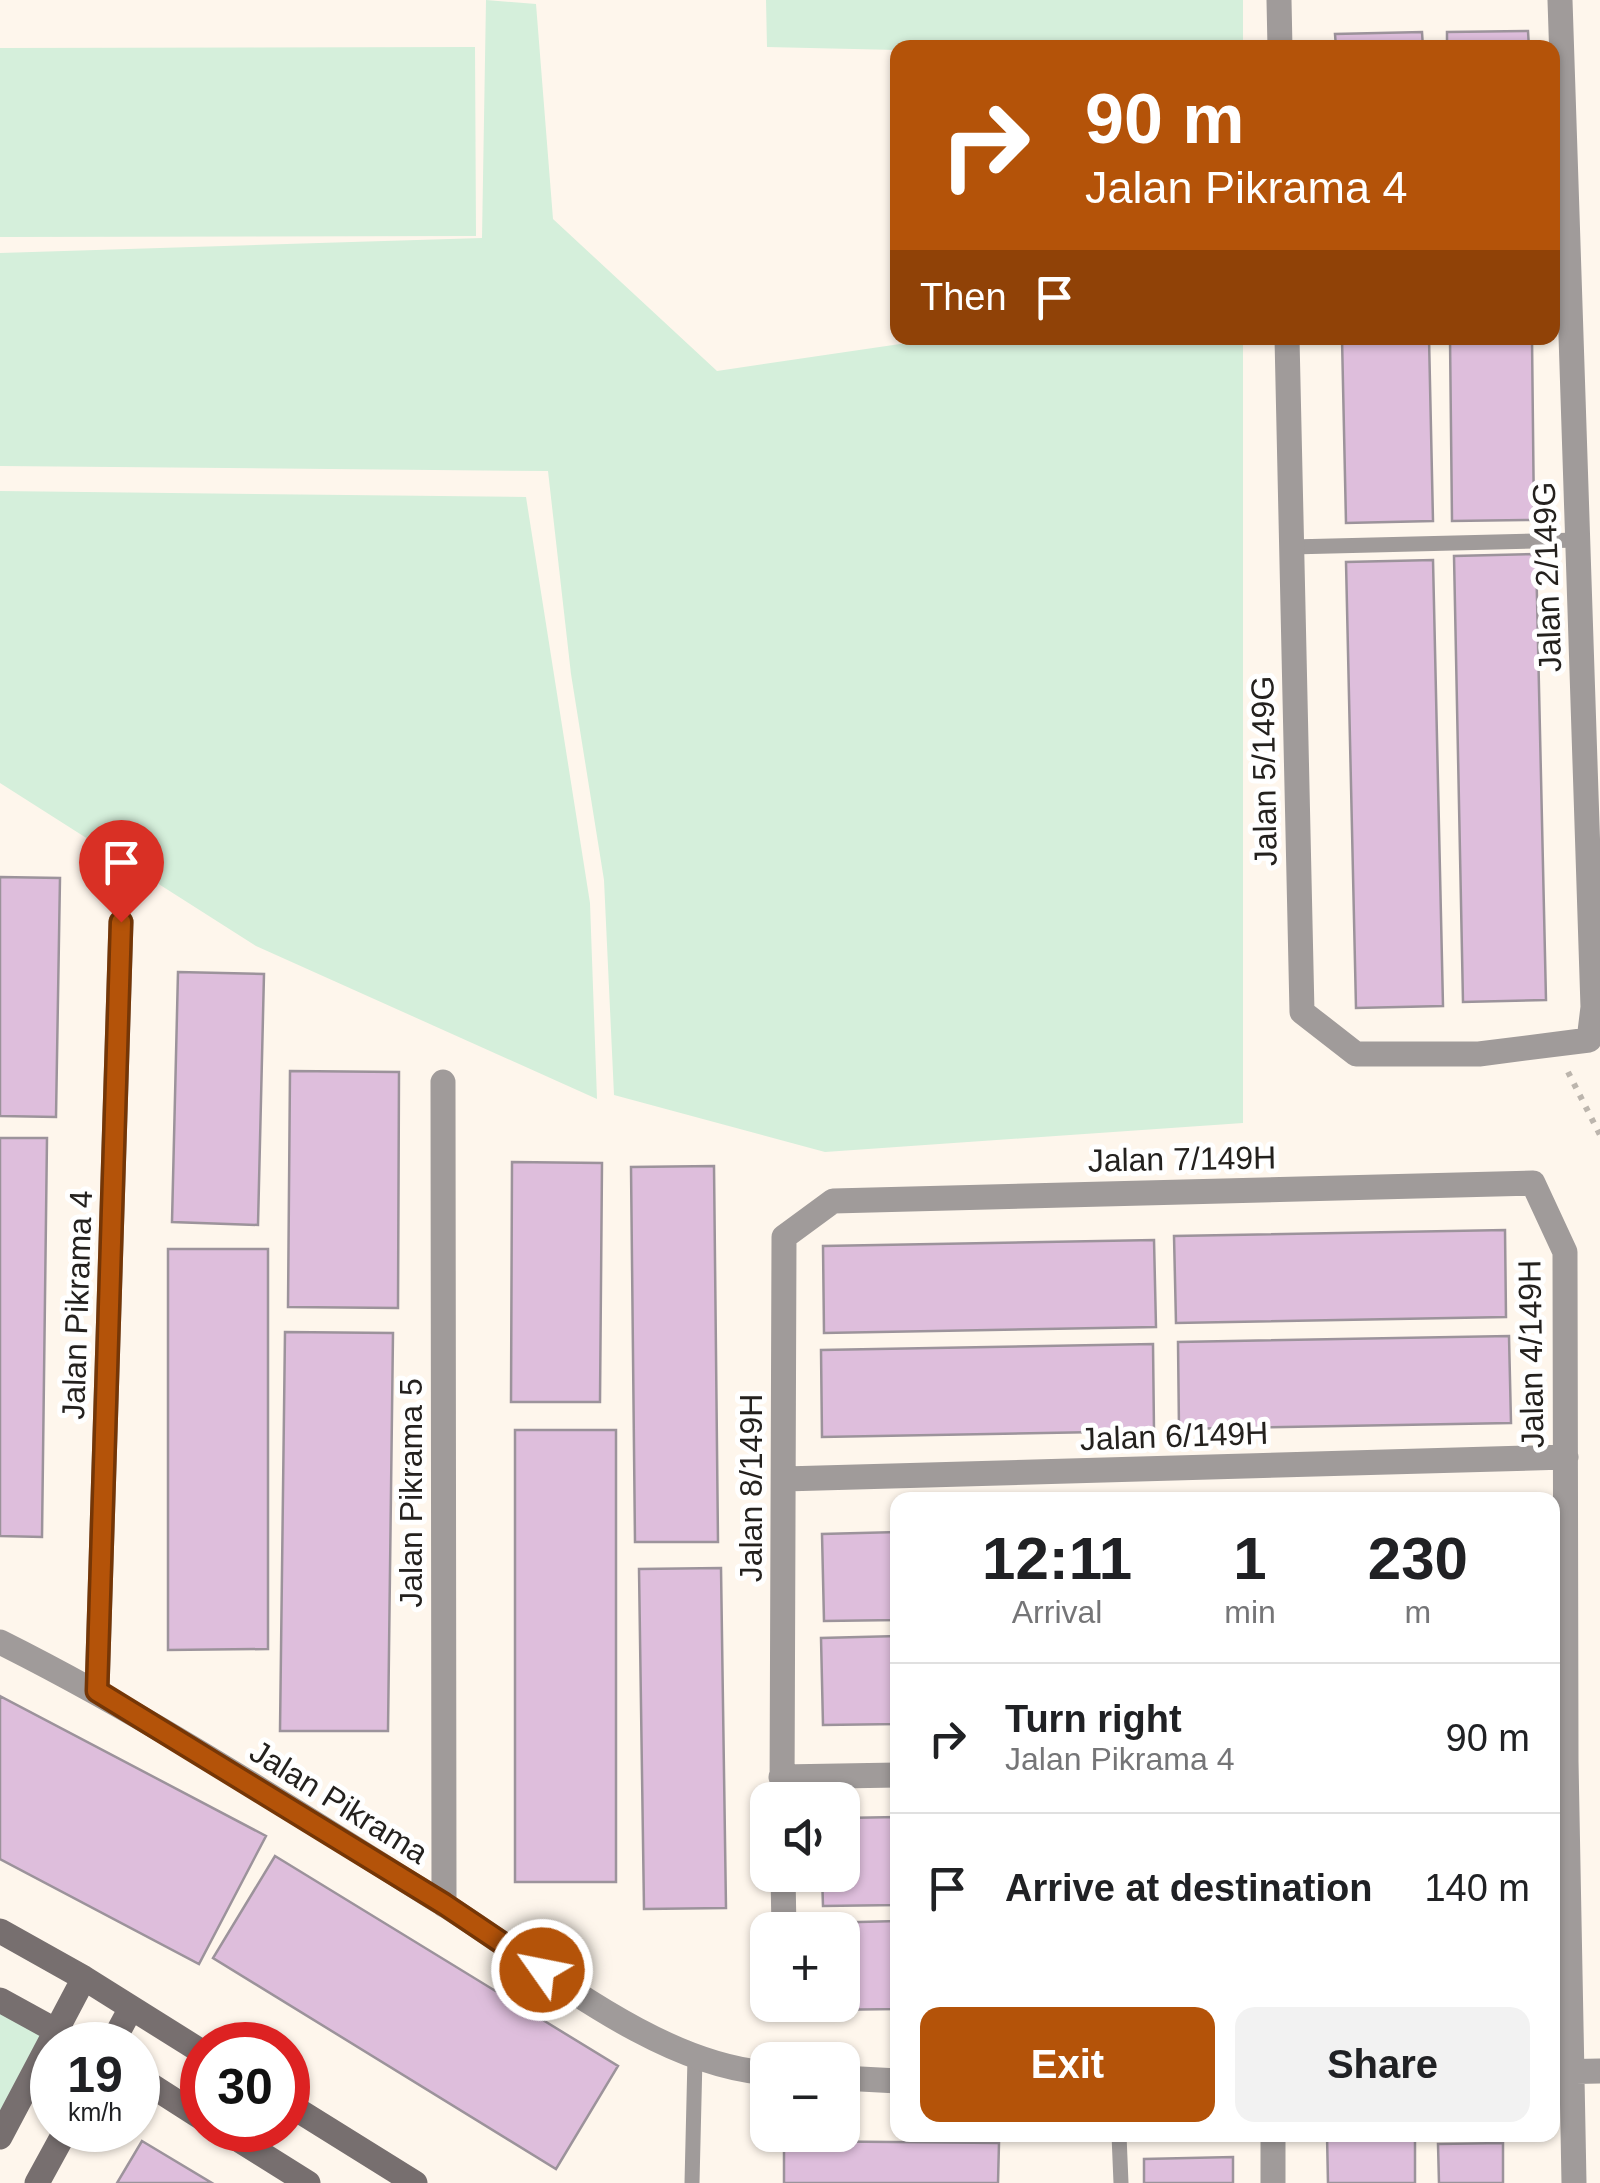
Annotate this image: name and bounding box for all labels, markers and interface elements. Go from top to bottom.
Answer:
icon: right [920,80,1050,210]
text: 90 m [1085,80,1245,158]
text: Jalan Pikrama 4 [1085,162,1408,213]
icon: arrive [1027,270,1082,325]
text: Then [920,276,1007,318]
street label: Jalan 2/149G [1526,481,1568,673]
street label: Jalan 5/149G [1244,676,1284,866]
pin [79,820,164,923]
icon: arrive [94,835,149,890]
street label: Jalan 7/149H [1087,1139,1277,1179]
street label: Jalan Pikrama 4 [55,1190,99,1420]
street label: Jalan 4/149H [1511,1259,1551,1449]
street label: Jalan Pikrama 5 [393,1378,429,1608]
street label: Jalan 8/149H [733,1394,769,1582]
street label: Jalan 6/149H [1079,1415,1269,1457]
text: 12:11 [982,1525,1132,1592]
text: 1 [1233,1525,1267,1592]
text: 230 [1368,1525,1468,1592]
text: Arrival [1012,1594,1102,1630]
text: min [1224,1594,1276,1630]
text: m [1405,1594,1431,1630]
text: Turn right [1005,1698,1182,1740]
icon: right [920,1711,975,1766]
text: 90 m [1446,1717,1530,1759]
street label: Jalan Pikrama [243,1733,435,1871]
text: Jalan Pikrama 4 [1005,1741,1234,1777]
map controls [750,1782,860,2152]
button: sound [750,1782,860,1892]
icon: arrive [920,1861,975,1916]
text: Arrive at destination [1005,1867,1372,1909]
text: 140 m [1424,1867,1530,1909]
button: + [750,1912,860,2022]
position arrow [490,1918,594,2022]
button: Exit [920,2007,1215,2122]
button: Share [1235,2007,1530,2122]
speed limit sign: 30 [180,2022,310,2152]
button: − [750,2042,860,2152]
text: 19 [67,2047,123,2103]
text: km/h [68,2098,122,2126]

